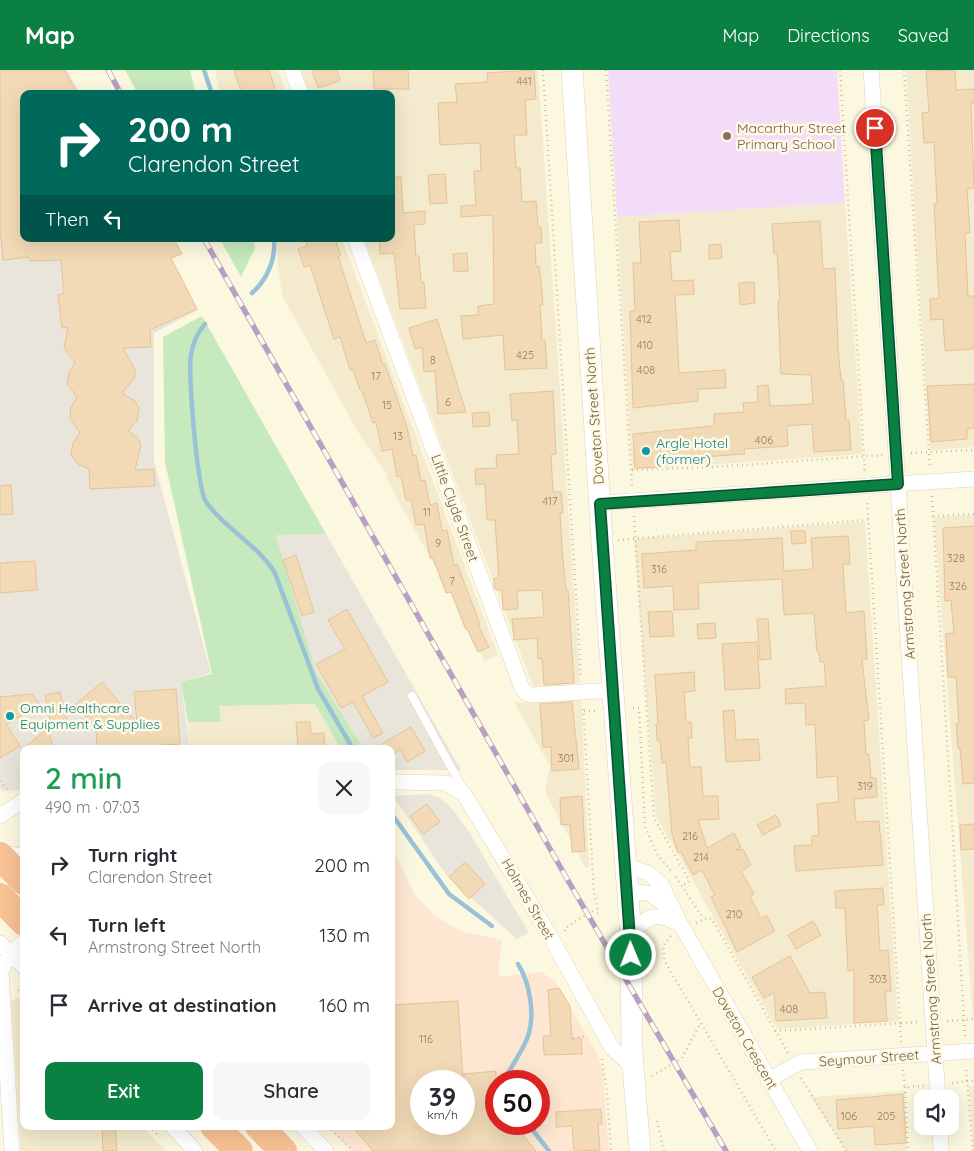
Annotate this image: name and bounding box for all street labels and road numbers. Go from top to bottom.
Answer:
street label: Doveton Street North [580,347,608,485]
street label: Little Clyde Street [427,452,483,565]
street label: Armstrong Street North [891,508,919,660]
street label: Holmes Street [497,855,559,943]
street label: Armstrong Street North [917,913,945,1065]
street label: Doveton Crescent [708,983,782,1093]
street label: Seymour Street [818,1046,920,1070]

